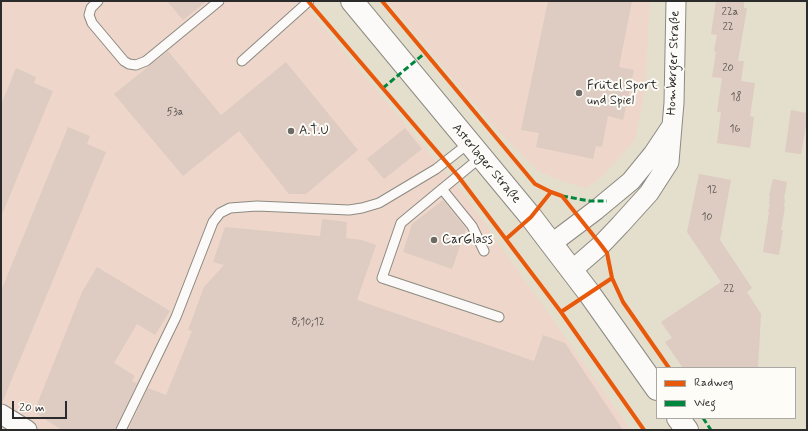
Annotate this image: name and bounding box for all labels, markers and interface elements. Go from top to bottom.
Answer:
house number: 22a [722,6,738,20]
street label: Homberger Straße [664,10,684,116]
house number: 22 [722,21,734,35]
house number: 20 [722,62,734,76]
place label: Frütel Sport und Spiel [587,78,658,109]
marker: Frütel Sport und Spiel [574,88,584,98]
house number: 18 [731,91,741,105]
house number: 53a [167,106,183,120]
street label: Asterlager Straße [448,121,524,207]
place label: A.T.U [299,123,329,139]
house number: 16 [730,123,740,137]
marker: A.T.U [286,126,296,136]
house number: 12 [707,184,717,198]
house number: 10 [701,211,713,225]
place label: CarGlass [442,232,493,248]
marker: CarGlass [429,235,439,245]
house number: 22 [723,283,735,297]
house number: 8;10;12 [291,316,325,330]
legend [656,367,796,419]
text: Radweg [694,375,733,391]
scale bar [14,393,69,419]
text: Weg [694,395,716,411]
text: 20 m [19,400,45,416]

